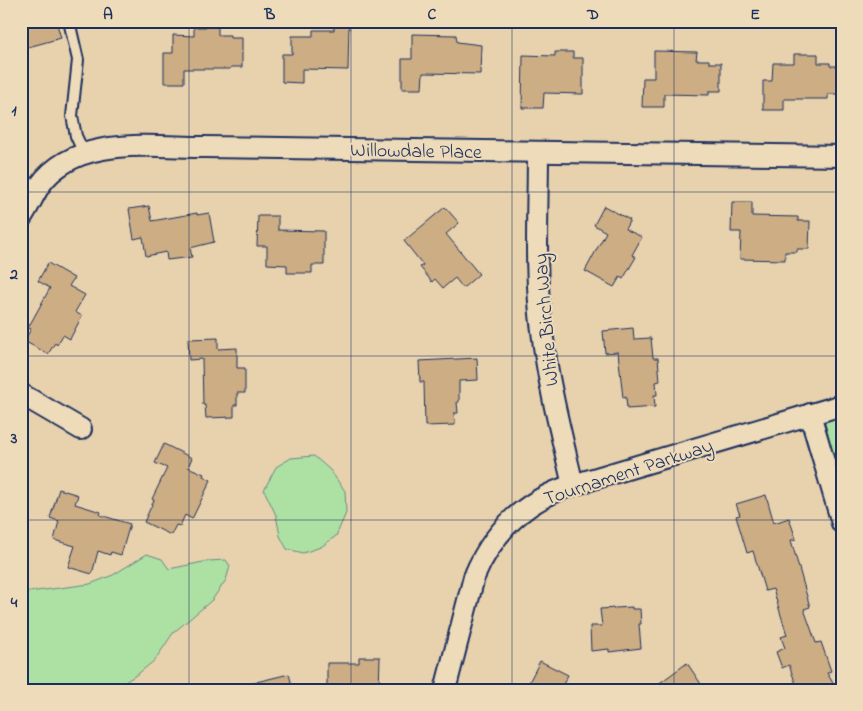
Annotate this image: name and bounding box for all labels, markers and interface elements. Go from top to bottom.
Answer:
text: A [103,3,113,27]
text: B [264,3,276,27]
text: C [428,3,437,27]
text: D [586,3,599,27]
text: E [750,3,760,27]
text: 1 [11,99,17,123]
street label: Willowdale Place [350,137,482,168]
street label: White Birch Way [527,252,568,387]
text: 2 [9,263,18,287]
text: 3 [10,427,18,451]
street label: Tournament Parkway [540,432,717,514]
text: 4 [10,591,18,615]

